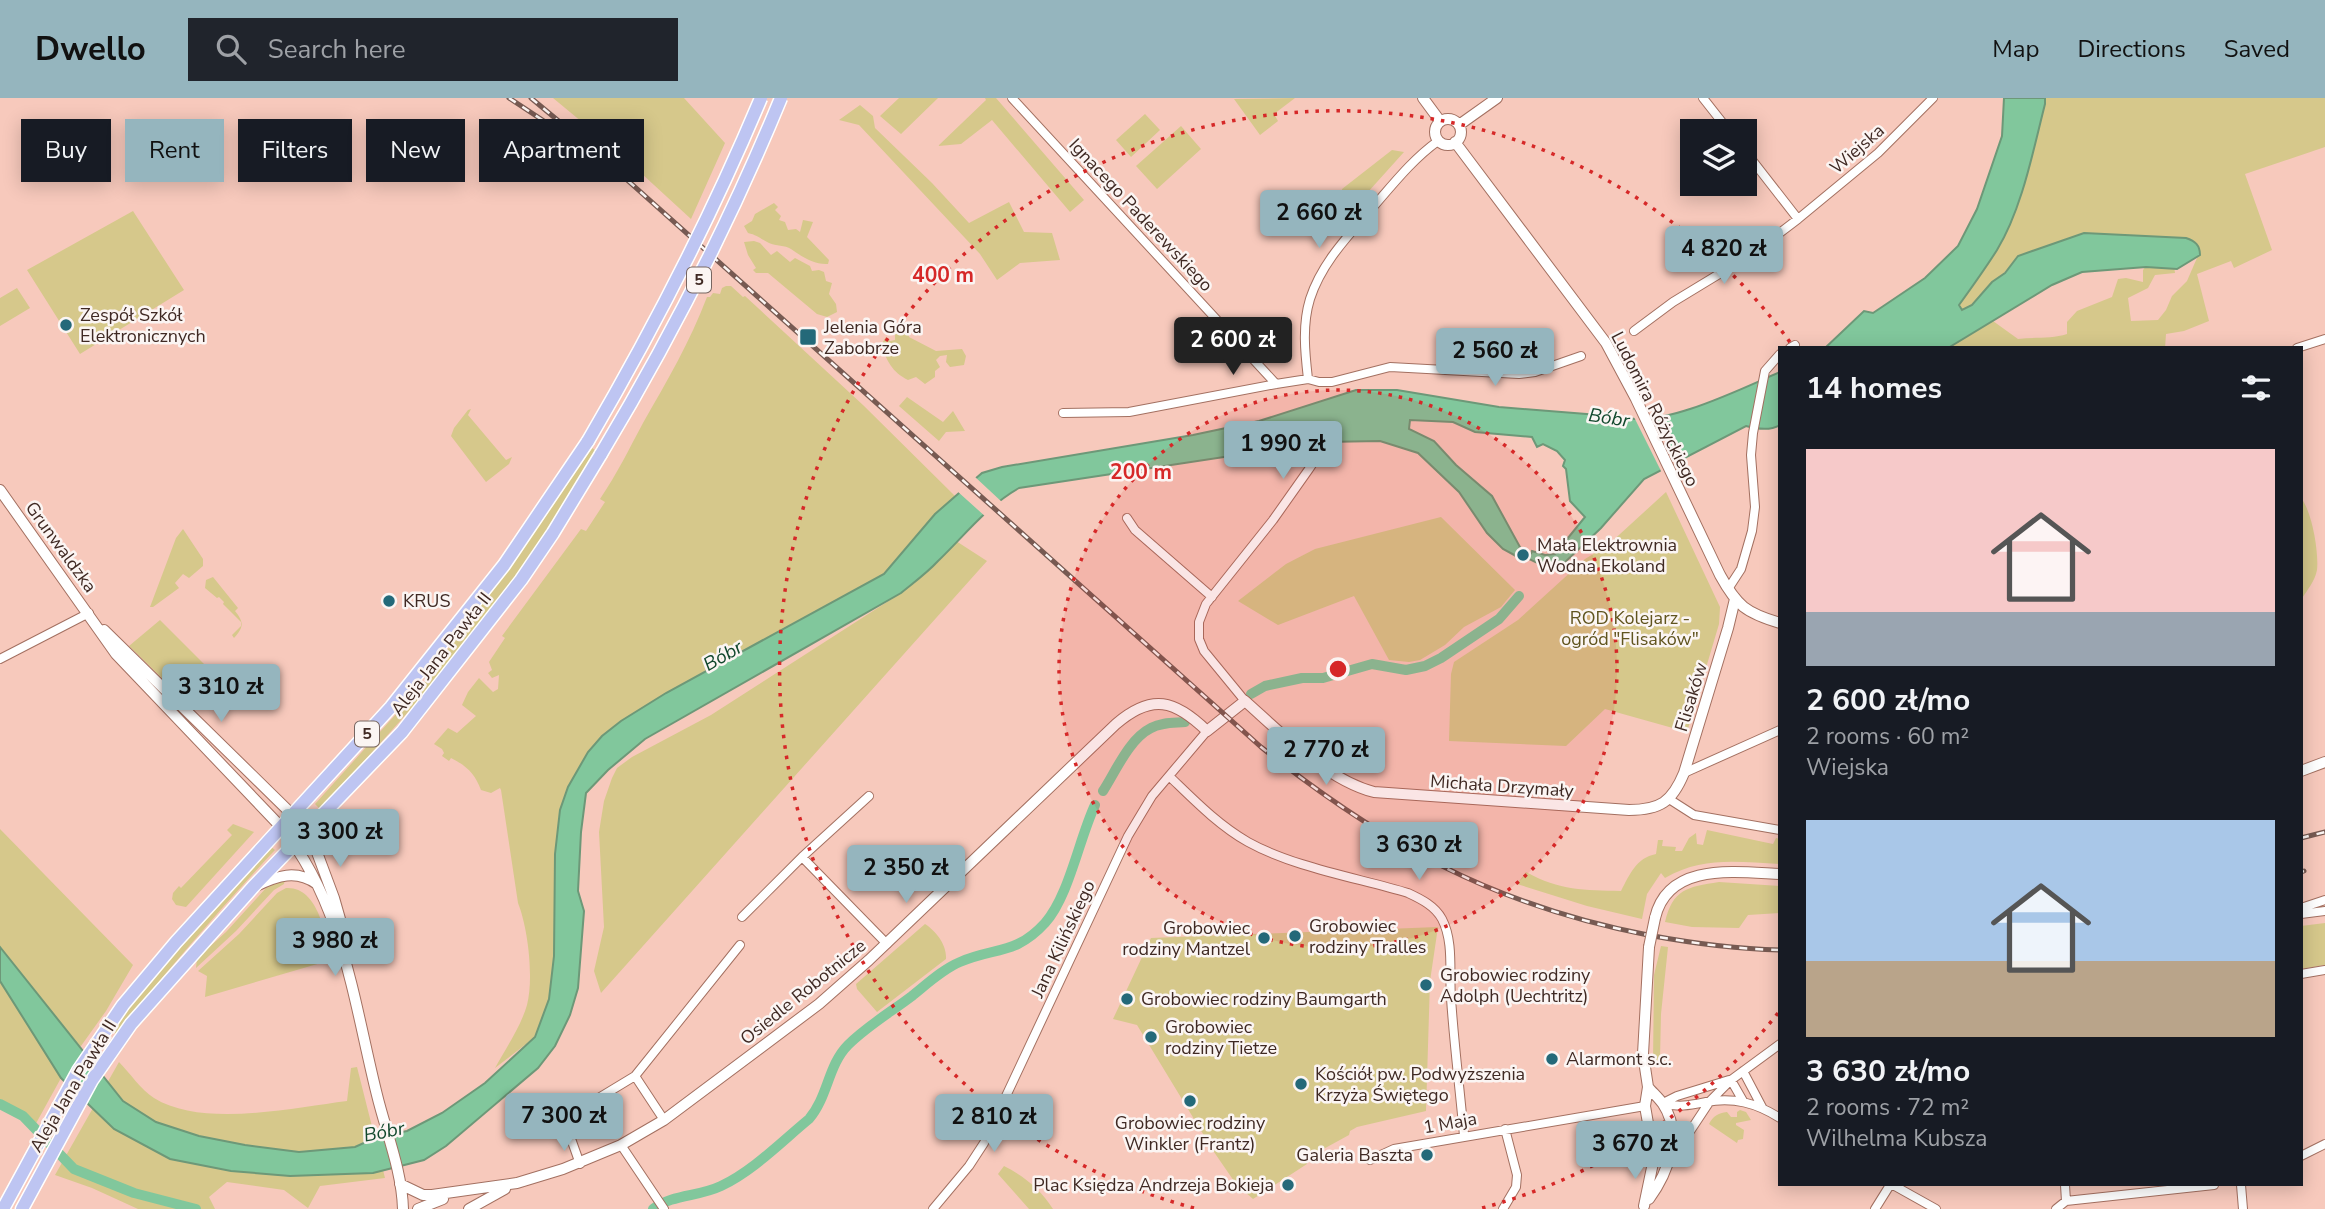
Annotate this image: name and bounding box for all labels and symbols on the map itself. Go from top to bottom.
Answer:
street label: Wiejska [1825,119,1889,179]
street label: Ignacego Paderewskiego [1064,133,1218,297]
pin: 2 660 zł [1247,190,1391,250]
pin: 4 820 zł [1652,226,1796,286]
text: 400 m [912,261,974,289]
road number: 5 [687,268,711,292]
place label: Zespół Szkół Elektronicznych [80,303,206,348]
place label: Jelenia Góra Zabobrze [823,315,922,360]
marker: Zespół Szkół Elektronicznych [58,317,74,333]
pin: 2 600 zł [1161,317,1305,377]
marker: Jelenia Góra Zabobrze [798,327,818,347]
street label: Ludomira Różyckiego [1605,327,1705,491]
pin: 2 560 zł [1423,328,1567,388]
water label: Bóbr [1587,402,1633,434]
pin: 1 990 zł [1211,422,1355,481]
text: 200 m [1110,458,1172,486]
street label: Grunwaldzka [20,497,102,597]
place label: Mała Elektrownia Wodna Ekoland [1537,533,1677,578]
marker: Mała Elektrownia Wodna Ekoland [1515,547,1531,563]
street label: Aleja Jana Pawła II [385,587,497,721]
place label: KRUS [403,589,450,613]
marker: KRUS [381,593,397,609]
park label: ROD Kolejarz - ogród "Flisaków" [1561,606,1699,651]
water label: Bóbr [699,634,748,678]
centre of rings [1326,657,1350,681]
street label: Flisaków [1669,659,1713,735]
pin: 3 310 zł [149,664,293,724]
road number: 5 [355,722,379,747]
pin: 2 770 zł [1254,728,1398,787]
street label: Michała Drzymały [1429,769,1575,803]
pin: 3 300 zł [268,810,412,869]
pin: 3 630 zł [1347,822,1491,882]
pin: 2 350 zł [834,846,978,905]
street label: Jana Kilińskiego [1025,876,1101,1002]
place label: Grobowiec rodziny Tralles [1309,914,1427,959]
place label: Grobowiec rodziny Mantzel [1122,916,1251,961]
pin: 3 980 zł [263,918,407,978]
marker: Grobowiec rodziny Tralles [1287,928,1303,944]
marker: Grobowiec rodziny Mantzel [1256,930,1272,946]
street label: Osiedle Robotnicze [735,934,871,1050]
place label: Grobowiec rodziny Adolph (Uechtritz) [1440,963,1591,1008]
marker: Grobowiec rodziny Adolph (Uechtritz) [1418,977,1434,993]
place label: Grobowiec rodziny Baumgarth [1141,987,1387,1011]
marker: Grobowiec rodziny Baumgarth [1119,991,1135,1007]
street label: Aleja Jana Pawła II [24,1015,122,1157]
place label: Grobowiec rodziny Tietze [1165,1015,1277,1060]
marker: Grobowiec rodziny Tietze [1143,1029,1159,1045]
place label: Alarmont s.c. [1566,1047,1672,1071]
marker: Alarmont s.c. [1544,1051,1560,1067]
place label: Kościół pw. Podwyższenia Krzyża Świętego [1315,1062,1525,1107]
marker: Kościół pw. Podwyższenia Krzyża Świętego [1293,1076,1309,1092]
marker: Grobowiec rodziny Winkler (Frantz) [1182,1093,1198,1109]
pin: 7 300 zł [492,1094,636,1153]
pin: 2 810 zł [922,1094,1066,1154]
street label: 1 Maja [1421,1106,1479,1140]
place label: Grobowiec rodziny Winkler (Frantz) [1115,1111,1266,1156]
water label: Bóbr [361,1115,408,1149]
pin: 3 670 zł [1563,1122,1707,1181]
place label: Galeria Baszta [1296,1143,1413,1167]
marker: Galeria Baszta [1419,1147,1435,1163]
place label: Plac Księdza Andrzeja Bokieja [1033,1173,1274,1197]
marker: Plac Księdza Andrzeja Bokieja [1280,1177,1296,1193]

